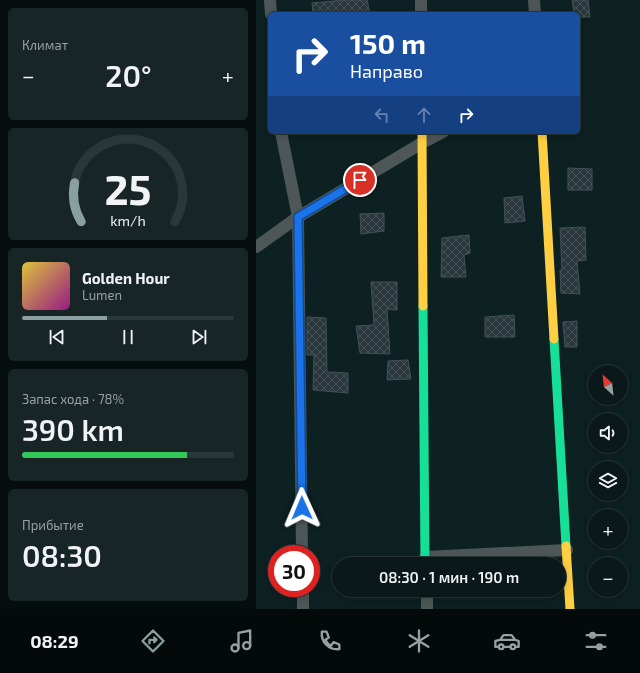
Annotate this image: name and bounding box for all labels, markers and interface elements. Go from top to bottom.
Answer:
text: 150 m [350,26,426,60]
icon: right [284,28,336,80]
text: Климат [22,37,68,53]
text: 20° [105,57,152,93]
text: Направо [350,60,423,82]
text: − [22,62,35,88]
text: + [222,62,234,88]
icon: left [371,104,393,126]
icon: ahead [413,104,435,126]
icon: right [455,104,477,126]
text: 25 [104,163,152,213]
pin [343,163,377,197]
icon: arrive [349,169,371,191]
text: km/h [110,212,146,229]
text: Golden Hour [82,269,170,287]
text: Lumen [82,287,122,303]
icon: previous [46,326,68,348]
icon: pause [117,326,139,348]
icon: next [188,326,210,348]
north arrow [588,365,628,405]
map controls [588,365,628,597]
text: Запас хода · 78% [22,391,124,407]
text: 390 km [22,411,124,447]
button: sound [588,413,628,453]
button: layers [588,461,628,501]
position arrow [281,487,323,529]
button: + [588,509,628,549]
text: Прибытие [22,517,84,533]
text: 08:30 [22,537,102,573]
speed limit sign: 30 [268,545,320,597]
button: − [588,557,628,597]
text: 08:30 · 1 мин · 190 m [379,568,519,586]
icon: directions [139,627,167,655]
icon: music [228,627,256,655]
icon: phone [316,627,344,655]
icon: climate [405,627,433,655]
icon: car [493,627,521,655]
icon: filters [582,627,610,655]
text: 08:29 [30,630,79,652]

